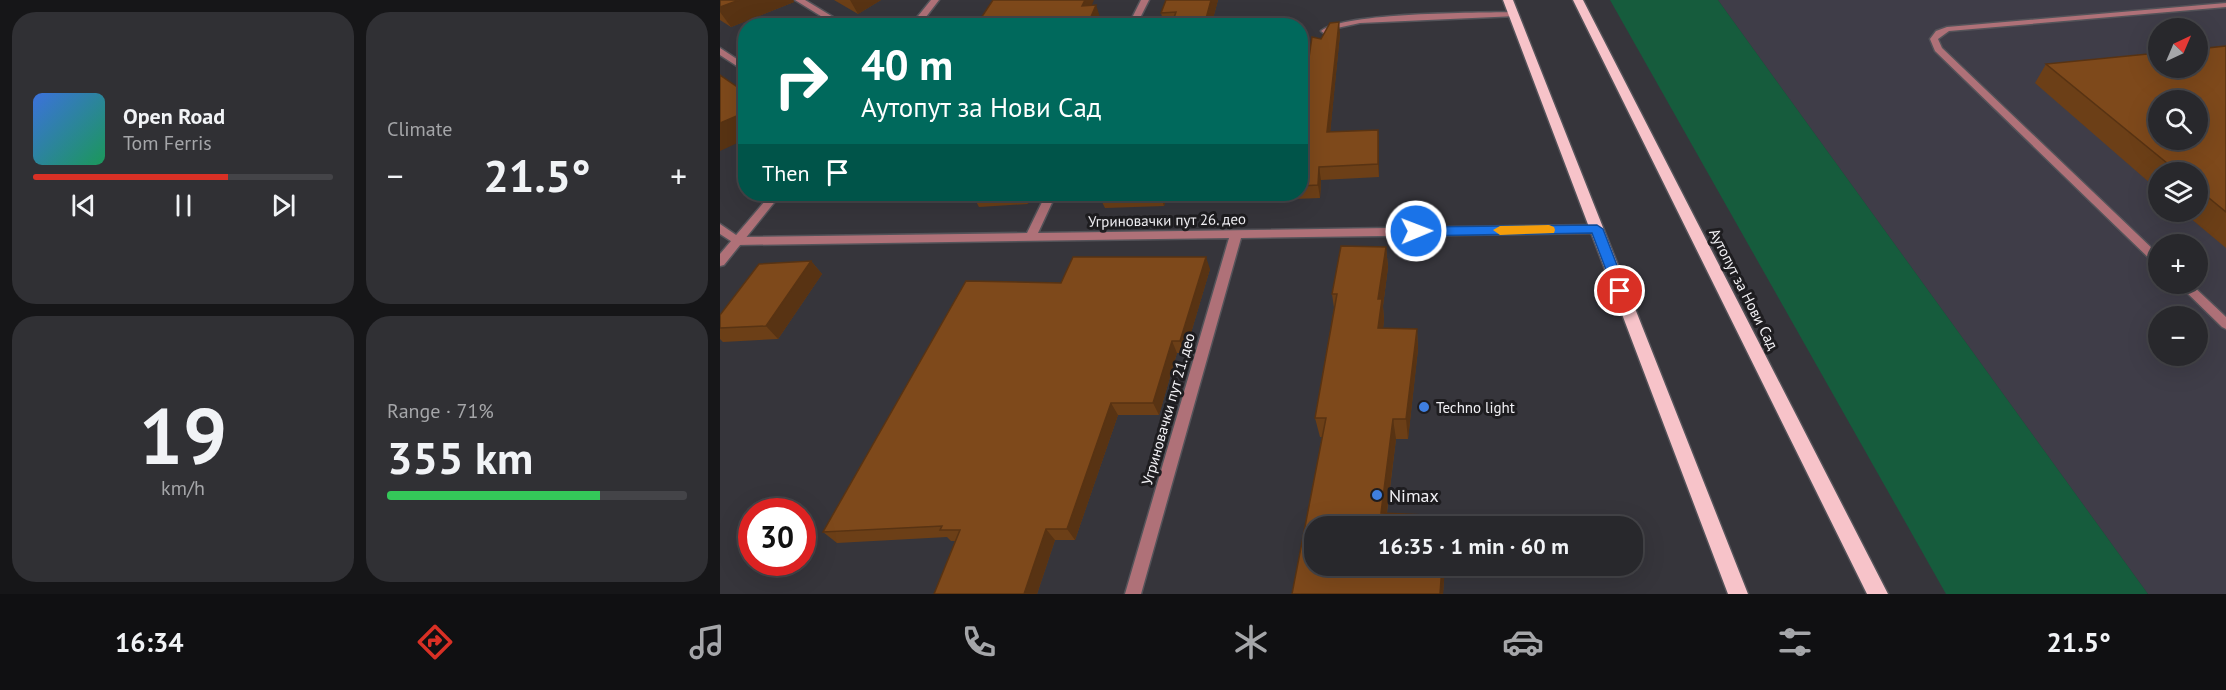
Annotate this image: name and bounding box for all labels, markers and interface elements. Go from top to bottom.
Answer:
north arrow [2148,18,2208,78]
map controls [2148,18,2208,366]
text: 40 m [861,37,953,92]
icon: right [762,42,840,120]
text: Аутопут за Нови Сад [861,90,1101,124]
button: search [2148,90,2208,150]
text: Open Road [123,102,225,130]
text: Climate [387,116,453,142]
text: Tom Ferris [123,130,212,156]
text: 21.5° [483,146,591,204]
text: − [387,154,404,197]
text: + [670,154,687,197]
icon: arrive [821,156,854,189]
text: Then [762,159,809,187]
button: layers [2148,162,2208,222]
icon: previous [67,189,100,222]
icon: pause [167,189,200,222]
icon: next [267,189,300,222]
position arrow [1384,199,1448,263]
street label: Угриновачки пут 26. део [1088,209,1246,231]
street label: Аутопут за Нови Сад [1705,225,1783,353]
button: + [2148,234,2208,294]
pin [1594,265,1645,316]
icon: arrive [1603,274,1636,307]
button: − [2148,306,2208,366]
street label: Угриновачки пут 21. део [1137,331,1199,487]
text: 19 [139,385,227,486]
text: Range · 71% [387,398,494,424]
place label: Techno light [1436,398,1515,417]
marker: Techno light [1417,400,1431,414]
text: 355 km [387,428,533,486]
text: km/h [161,475,205,501]
place label: Nimax [1389,484,1439,507]
marker: Nimax [1370,488,1384,502]
speed limit sign: 30 [738,498,816,576]
text: 16:35 · 1 min · 60 m [1378,532,1569,560]
icon: directions [414,621,456,663]
icon: music [686,621,728,663]
icon: phone [958,621,1000,663]
icon: climate [1230,621,1272,663]
icon: car [1502,621,1544,663]
icon: filters [1774,621,1816,663]
text: 16:34 [115,625,184,659]
text: 21.5° [2047,625,2111,659]

